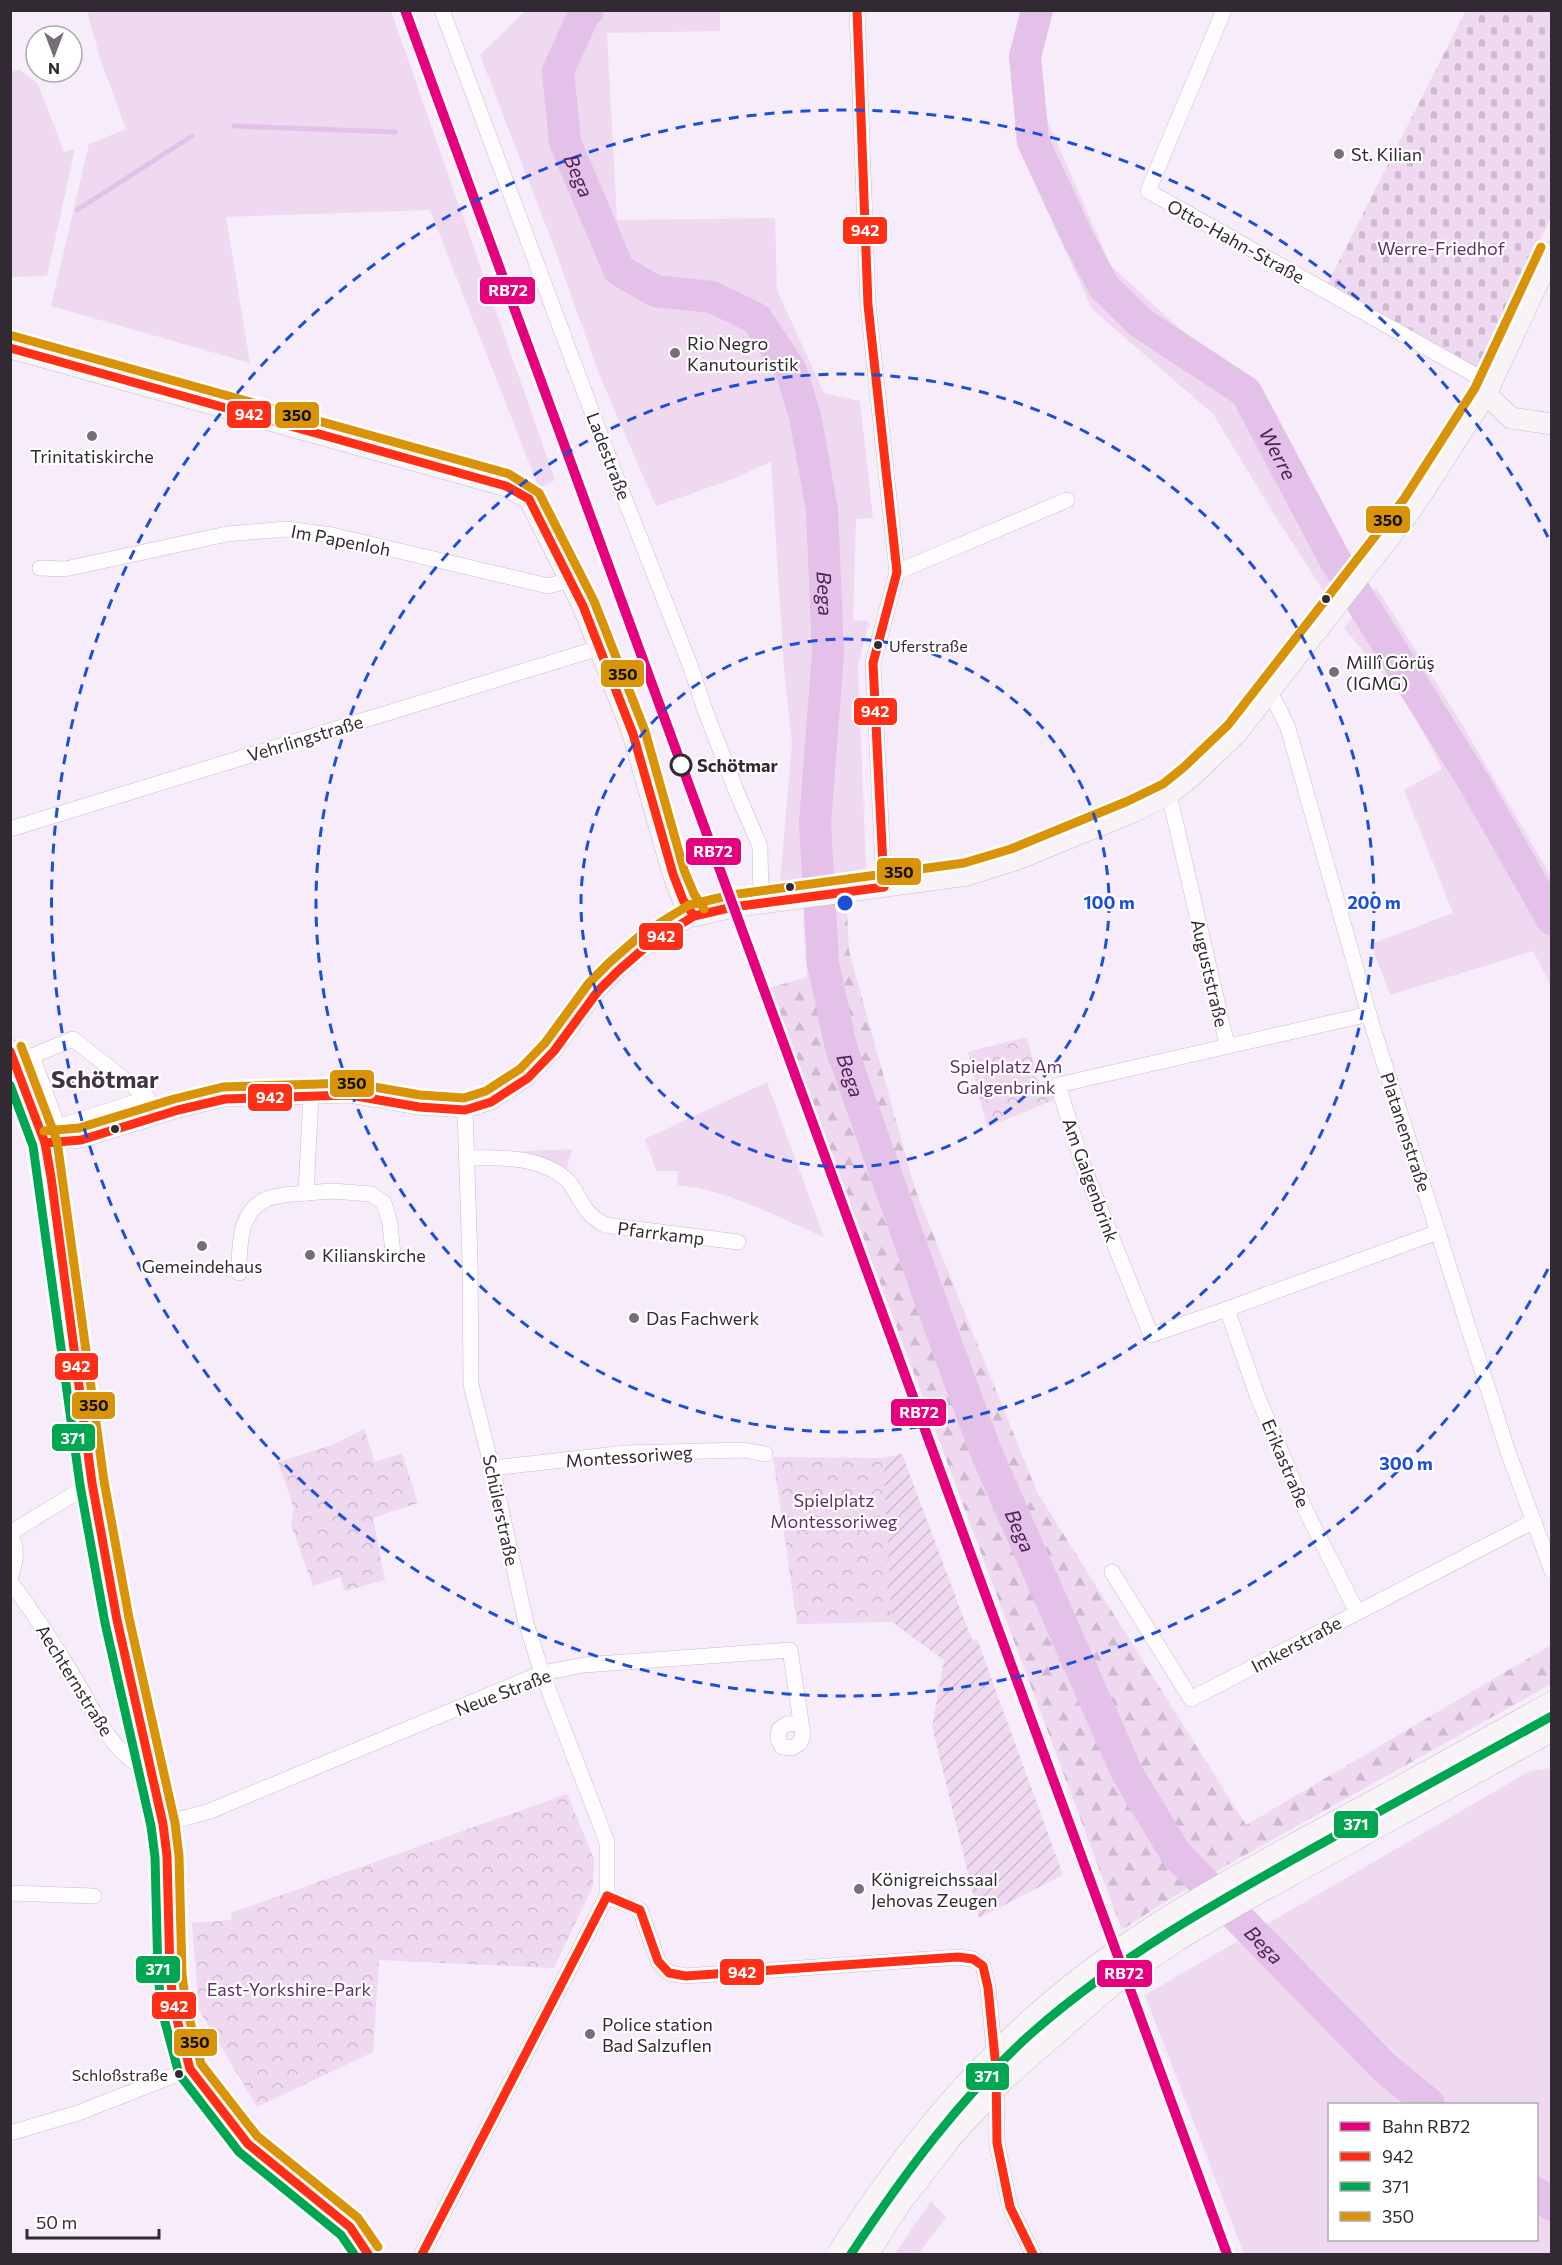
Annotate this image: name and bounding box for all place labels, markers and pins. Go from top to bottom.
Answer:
place label: St. Kilian [1351,143,1422,165]
marker: St. Kilian [1332,147,1346,161]
place label: Rio Negro Kanutouristik [687,332,799,375]
marker: Rio Negro Kanutouristik [668,346,682,360]
marker: Trinitatiskirche [85,429,99,443]
place label: Trinitatiskirche [30,445,154,467]
unlabelled marker [1320,593,1332,605]
place label: Uferstraße [889,636,968,655]
marker: Uferstraße [872,639,884,651]
place label: Millî Görüş (IGMG) [1346,651,1435,694]
marker: Millî Görüş (IGMG) [1327,665,1341,679]
marker: Schötmar [670,754,692,776]
place label: Schötmar [697,754,778,776]
unlabelled marker [784,881,796,893]
centre of rings [835,893,855,913]
unlabelled marker [109,1123,121,1135]
marker: Gemeindehaus [195,1239,209,1253]
place label: Kilianskirche [322,1244,426,1266]
marker: Kilianskirche [303,1248,317,1262]
place label: Gemeindehaus [142,1255,262,1277]
place label: Das Fachwerk [646,1307,759,1329]
marker: Das Fachwerk [627,1311,641,1325]
place label: Königreichssaal Jehovas Zeugen [871,1868,998,1911]
marker: Königreichssaal Jehovas Zeugen [852,1882,866,1896]
place label: Police station Bad Salzuflen [602,2013,713,2056]
marker: Police station Bad Salzuflen [583,2027,597,2041]
place label: Schloßstraße [72,2065,168,2084]
marker: Schloßstraße [173,2068,185,2080]

